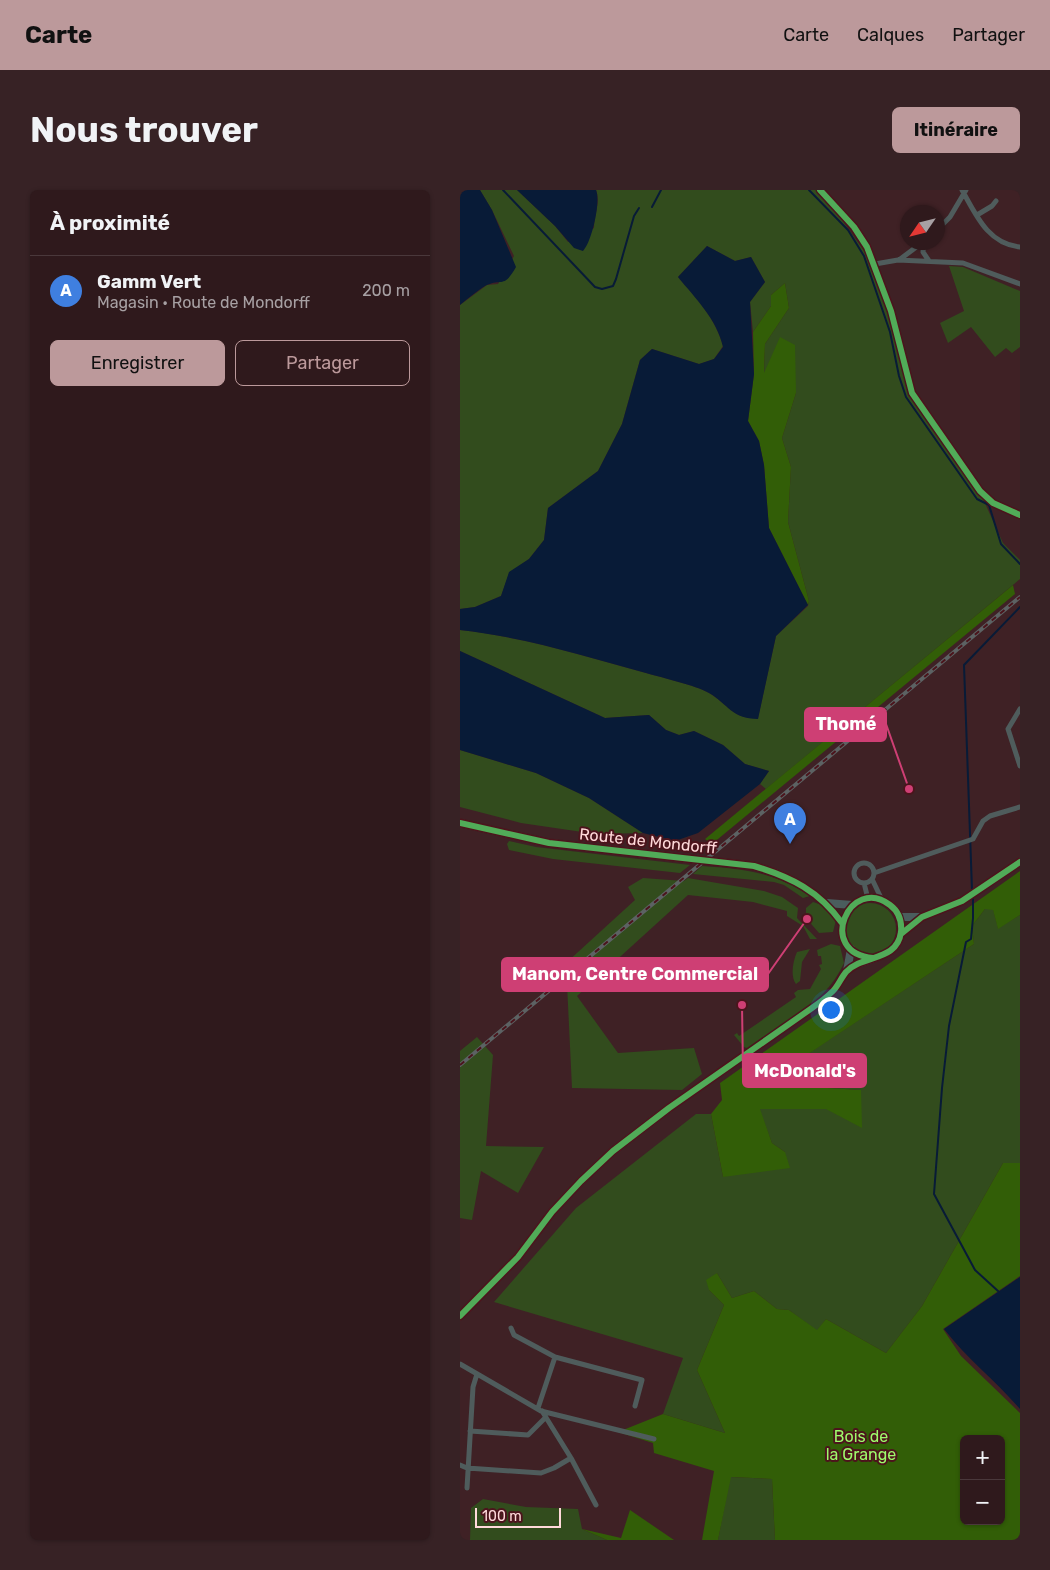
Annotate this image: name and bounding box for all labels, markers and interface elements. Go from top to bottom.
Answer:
text: Carte [25,21,92,49]
text: Carte [783,24,829,46]
text: Calques [857,24,924,46]
text: Partager [952,24,1025,46]
button: Itinéraire [892,107,1020,153]
text: Nous trouver [30,109,258,151]
north arrow [900,205,945,250]
text: À proximité [50,210,170,235]
text: Gamm Vert [97,270,201,293]
text: A [60,281,72,300]
text: 200 m [362,281,410,300]
text: Magasin · Route de Mondorff [97,293,310,312]
button: Enregistrer [50,340,225,386]
button: Partager [235,340,410,386]
callout: Thomé [805,708,886,741]
text: Thomé [816,713,877,735]
pin: A [774,803,806,844]
street label: Route de Mondorff [578,824,718,858]
callout: Manom, Centre Commercial [502,958,768,991]
text: Manom, Centre Commercial [512,963,758,985]
your location [818,997,844,1023]
callout: McDonald's [743,1054,866,1087]
text: McDonald's [754,1060,856,1082]
park label: Bois de la Grange [826,1427,896,1464]
map controls [960,1435,1005,1525]
button: + [960,1435,1005,1480]
button: − [960,1480,1005,1525]
scale bar [475,1505,561,1528]
text: 100 m [482,1508,522,1525]

